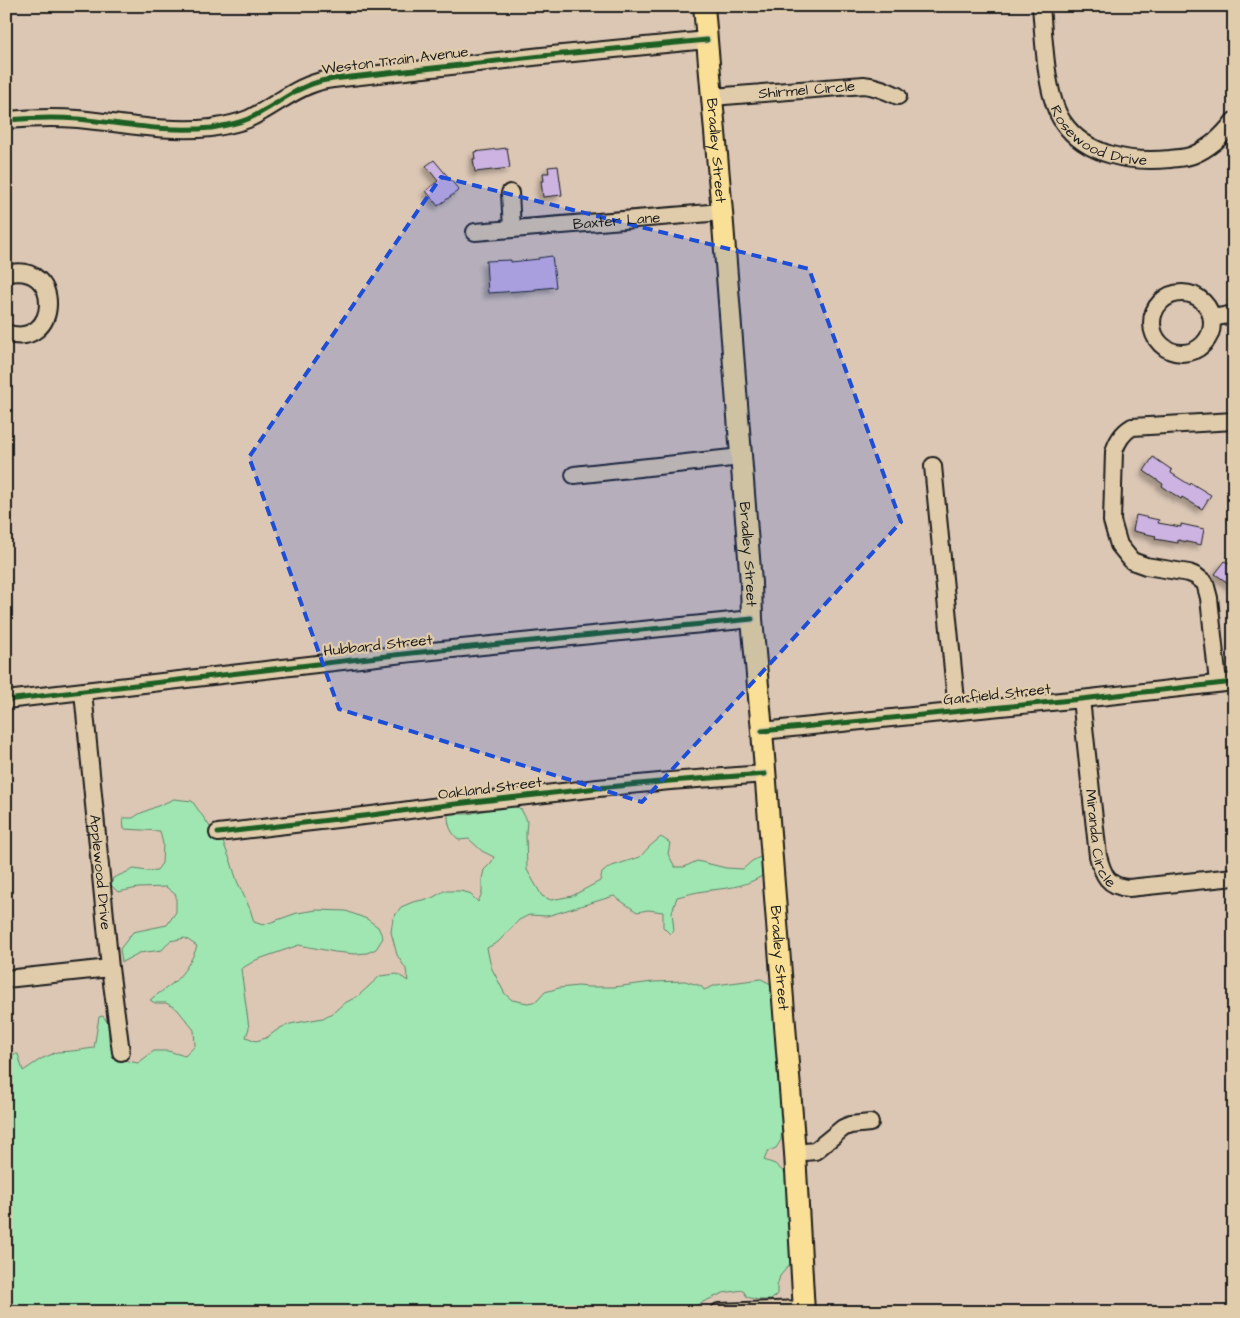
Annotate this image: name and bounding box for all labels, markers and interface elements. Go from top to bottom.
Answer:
street label: Weston Train Avenue [321,41,470,80]
street label: Shirmel Circle [758,76,856,104]
street label: Bradley Street [701,97,731,204]
street label: Rosewood Drive [1045,102,1147,171]
street label: Baxter Lane [572,207,661,235]
street label: Bradley Street [734,501,762,607]
street label: Hubbard Street [323,629,434,662]
street label: Garfield Street [942,678,1052,711]
street label: Oakland Street [437,772,543,805]
street label: Miranda Circle [1080,788,1120,893]
street label: Applewood Drive [84,814,116,931]
street label: Bradley Street [765,905,794,1011]

